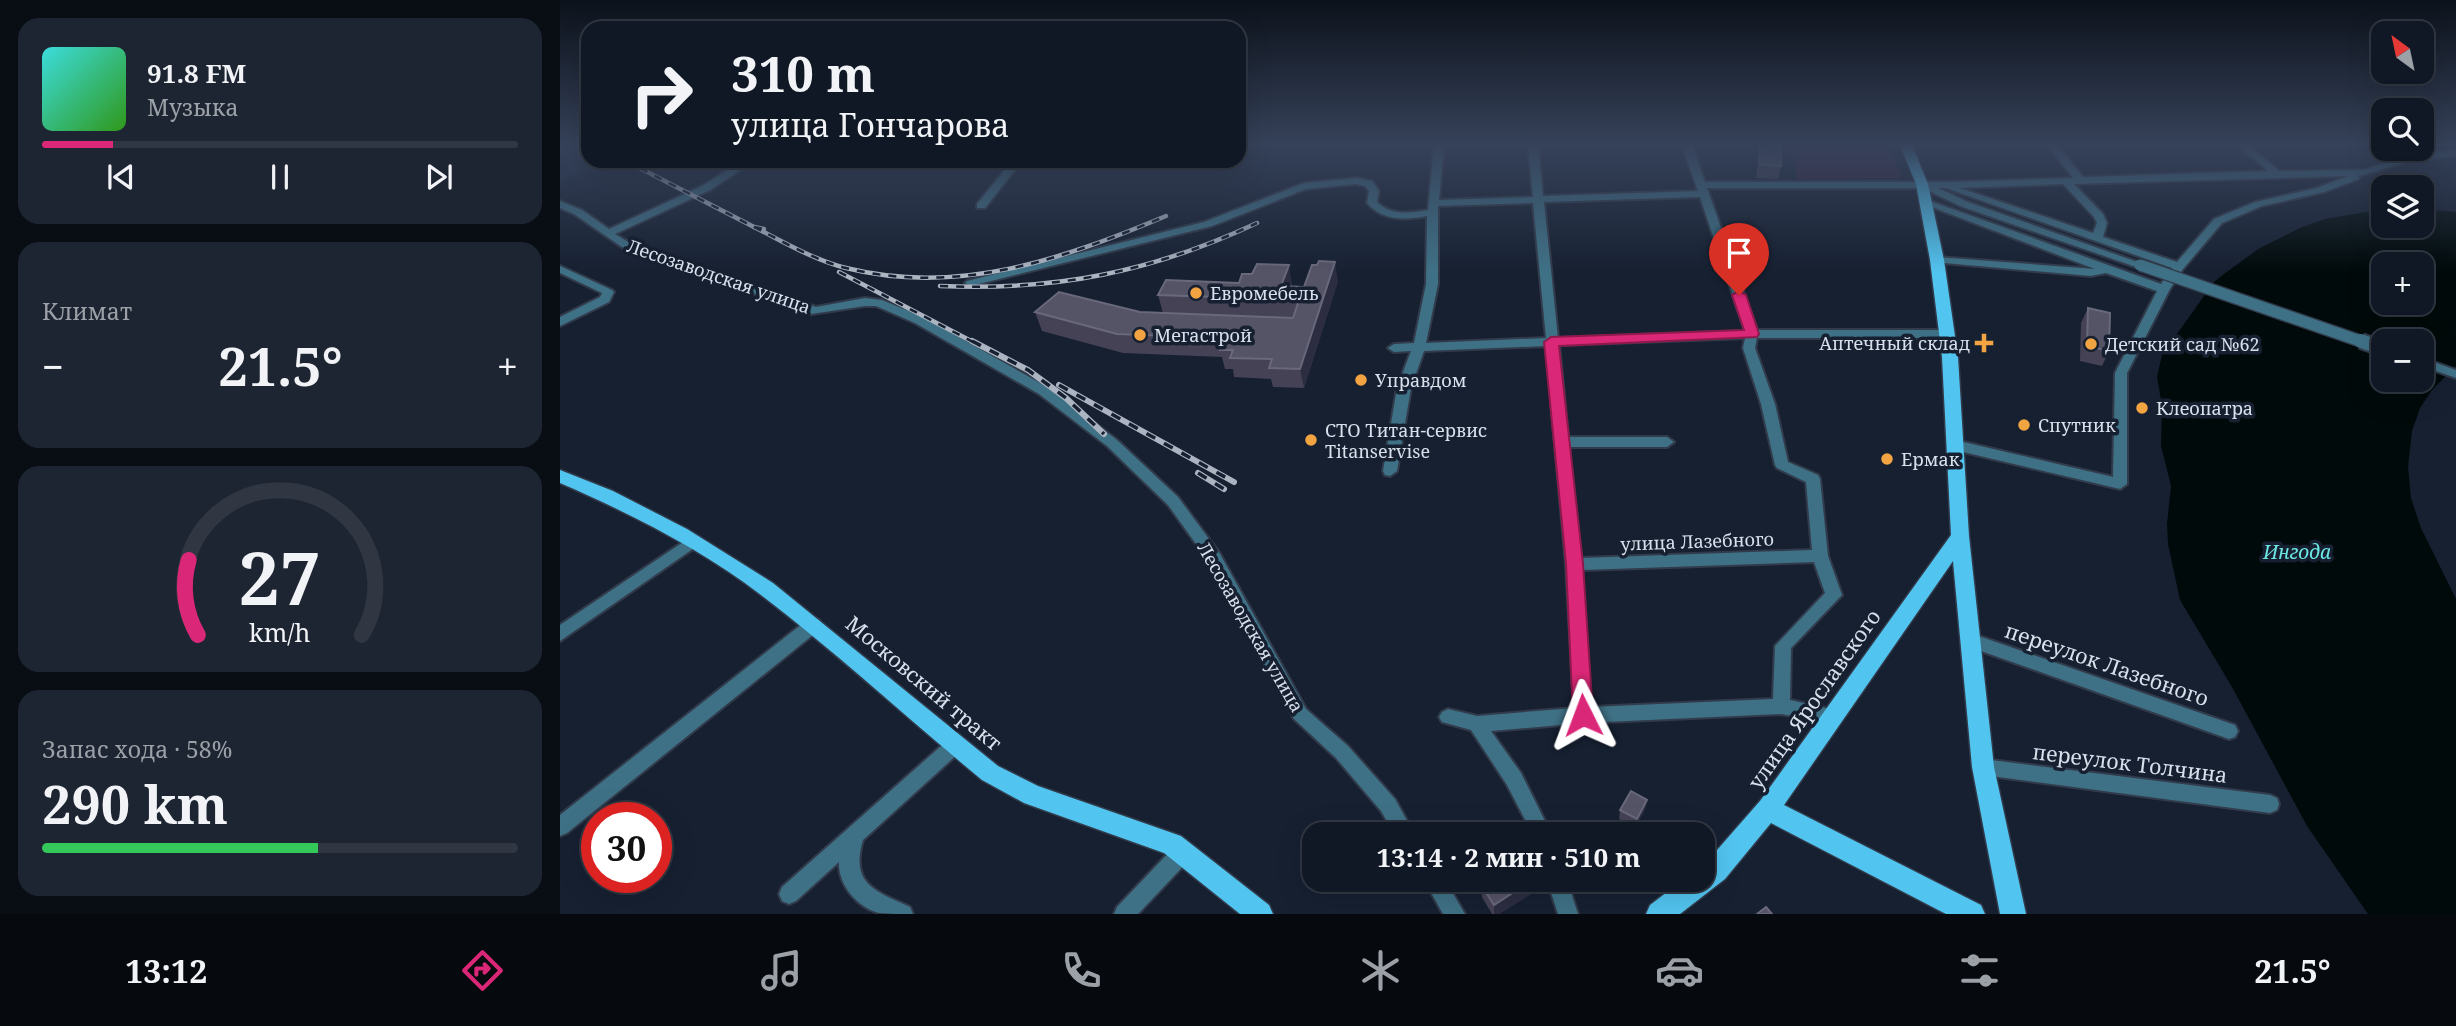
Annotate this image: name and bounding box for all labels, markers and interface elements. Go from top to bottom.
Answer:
north arrow [2371,21,2434,84]
map controls [2371,21,2434,392]
text: 310 m [731,40,875,106]
icon: right [616,49,707,140]
text: 91.8 FM [147,55,246,91]
text: Музыка [147,91,239,123]
button: search [2371,98,2434,161]
text: улица Гончарова [731,103,1009,146]
icon: previous [102,158,140,196]
icon: pause [261,158,299,196]
icon: next [420,158,458,196]
button: layers [2371,175,2434,238]
pin [1709,223,1769,295]
street label: Лесозаводская улица [624,233,814,319]
icon: arrive [1720,234,1758,272]
button: + [2371,252,2434,315]
place label: Евромебель [1210,281,1319,305]
marker: Евромебель [1188,285,1204,301]
text: Климат [42,295,132,327]
place label: Мегастрой [1154,323,1252,347]
marker: Мегастрой [1132,327,1148,343]
button: − [2371,329,2434,392]
text: 21.5° [218,330,343,401]
place label: Аптечный склад [1819,331,1970,355]
place label: Детский сад №62 [2105,332,2260,356]
marker: Аптечный склад [1976,335,1992,351]
marker: Детский сад №62 [2083,336,2099,352]
text: − [42,340,64,392]
text: + [497,340,518,392]
place label: Управдом [1375,368,1467,392]
marker: Управдом [1353,372,1369,388]
place label: Клеопатра [2156,396,2253,420]
marker: Клеопатра [2134,400,2150,416]
place label: Спутник [2038,413,2116,437]
marker: Спутник [2016,417,2032,433]
place label: СТО Титан-сервис Titanservise [1325,418,1487,463]
marker: СТО Титан-сервис Titanservise [1303,432,1319,448]
place label: Ермак [1901,447,1960,471]
marker: Ермак [1879,451,1895,467]
street label: улица Лазебного [1620,526,1774,556]
text: 27 [239,527,321,626]
street label: Лесозаводская улица [1192,538,1310,716]
water label: Ингода [2262,539,2331,565]
street label: улица Ярославского [1741,604,1887,794]
street label: Московский тракт [840,610,1008,756]
text: km/h [249,615,311,649]
street label: переулок Лазебного [2001,616,2213,712]
position arrow [1546,678,1620,752]
text: Запас хода · 58% [42,733,232,765]
street label: переулок Толчина [2031,737,2229,789]
text: 290 km [42,768,228,839]
speed limit sign: 30 [581,802,672,893]
text: 13:14 · 2 мин · 510 m [1376,839,1641,875]
icon: directions [458,946,507,995]
icon: music [757,946,806,995]
icon: phone [1057,946,1106,995]
icon: climate [1356,946,1405,995]
icon: car [1655,946,1704,995]
icon: filters [1955,946,2004,995]
text: 13:12 [125,949,207,992]
text: 21.5° [2254,949,2331,992]

